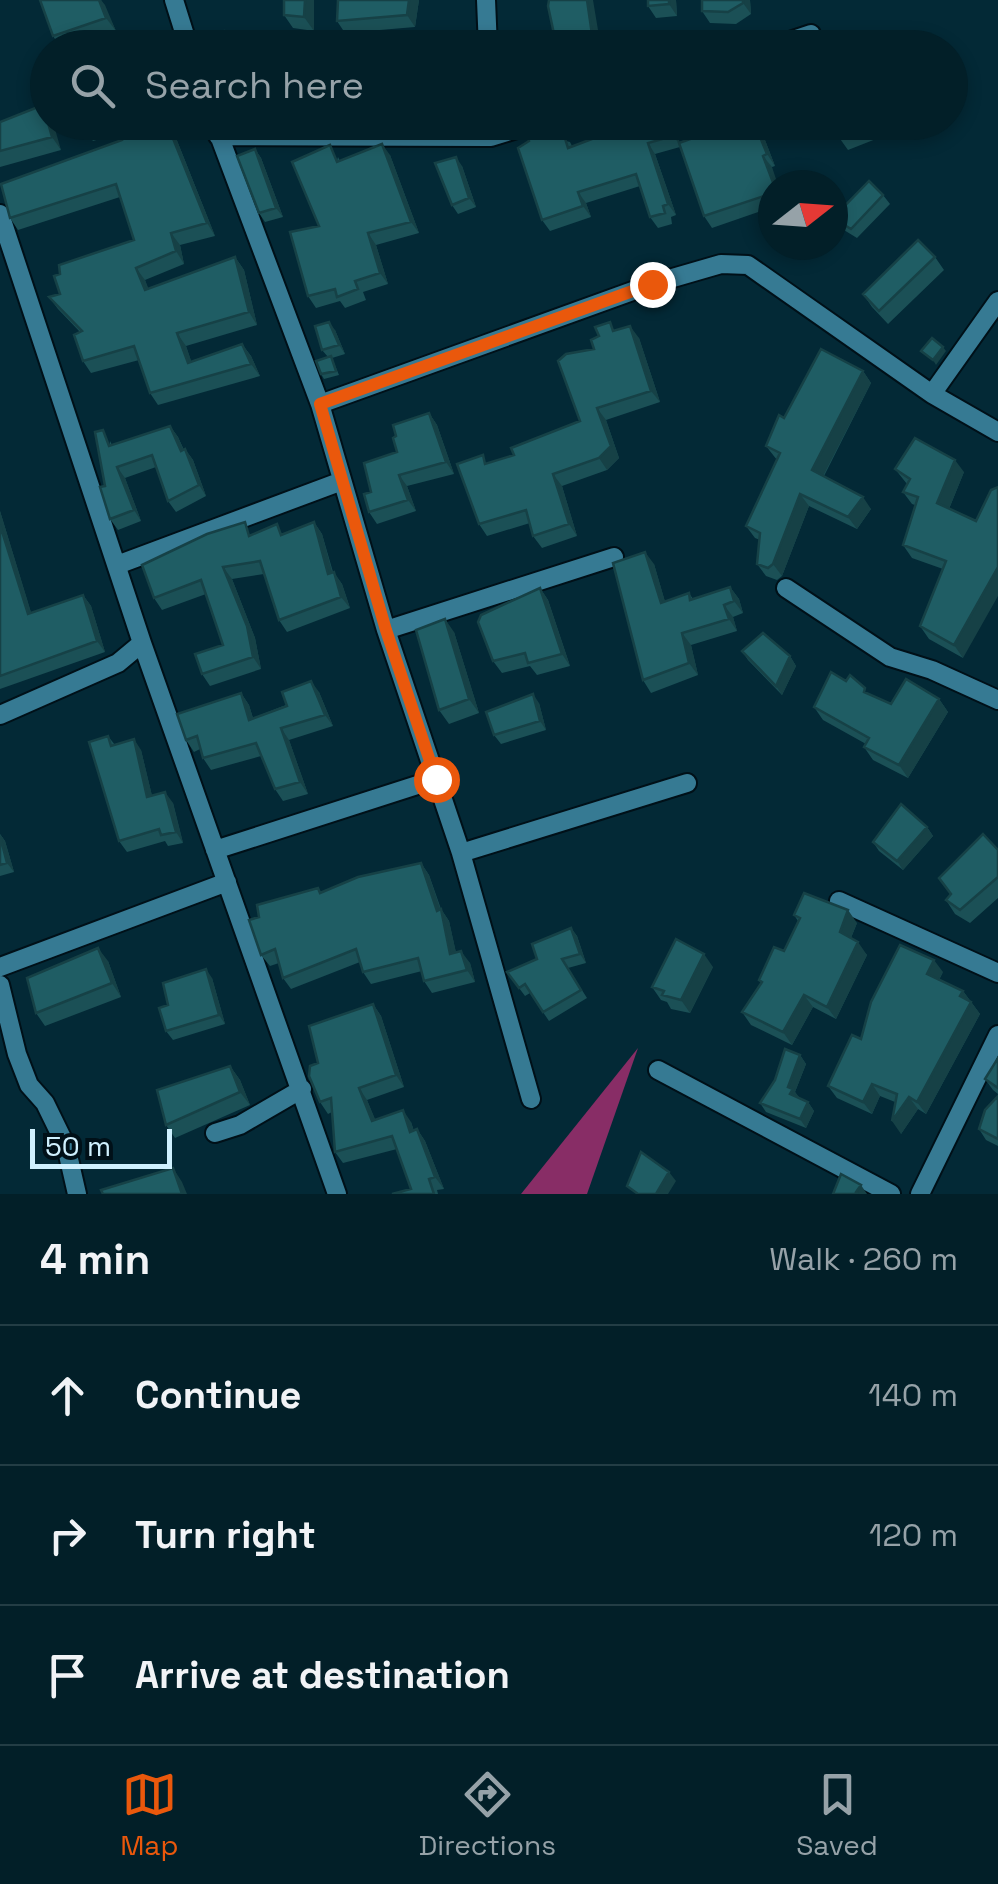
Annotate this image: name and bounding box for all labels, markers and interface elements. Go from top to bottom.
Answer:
search box [30,30,968,140]
icon: search [65,58,120,113]
text: Search here [145,61,364,109]
north arrow [758,170,848,260]
route end [630,262,676,308]
route start [414,757,460,803]
scale bar [30,1124,172,1168]
text: 50 m [45,1128,111,1164]
text: 4 min [40,1233,150,1286]
text: Walk · 260 m [769,1239,958,1279]
icon: ahead [40,1368,95,1423]
text: Continue [135,1371,301,1419]
text: 140 m [868,1375,958,1415]
icon: right [40,1508,95,1563]
text: Turn right [135,1511,316,1559]
text: 120 m [869,1515,958,1555]
icon: arrive [40,1648,95,1703]
text: Arrive at destination [135,1651,510,1699]
tab: Map [120,1767,178,1863]
tab: Directions [419,1767,556,1863]
tab: Saved [796,1767,878,1863]

